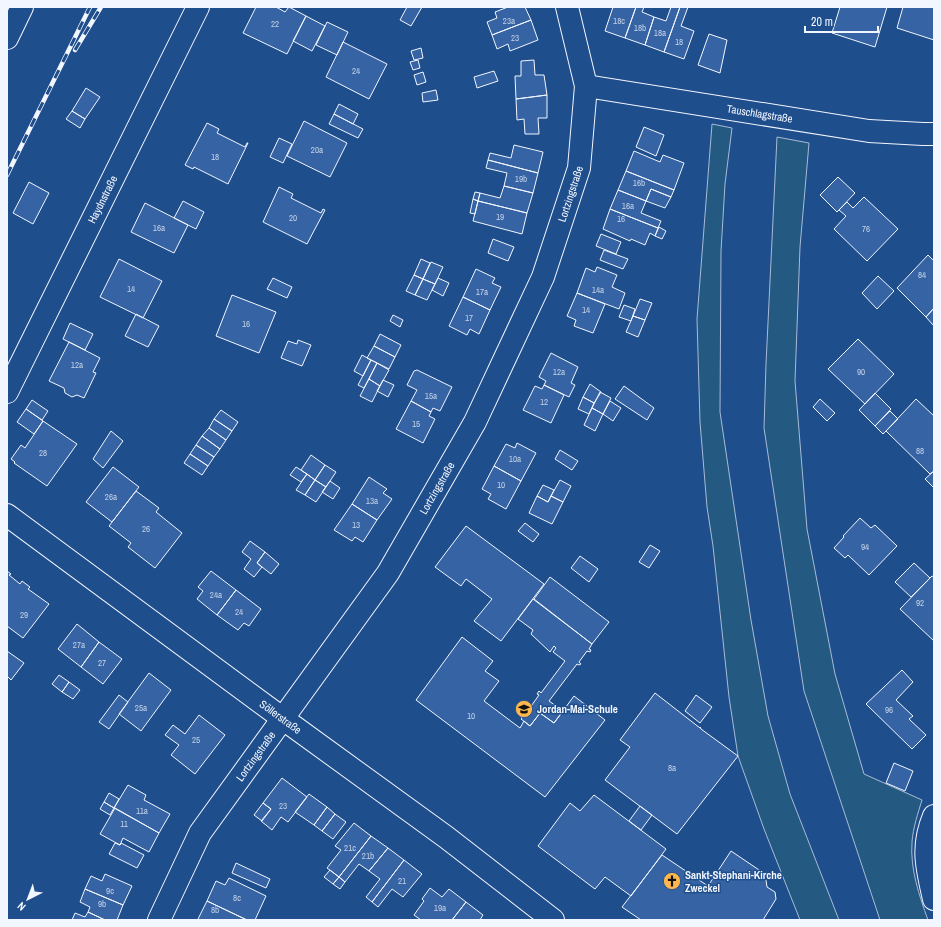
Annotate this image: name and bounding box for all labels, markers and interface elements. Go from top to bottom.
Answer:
scale bar [805,8,878,34]
text: 20 m [811,14,833,30]
house number: 23a [503,15,515,27]
house number: 18c [613,15,625,27]
house number: 22 [271,18,279,30]
house number: 18b [634,22,646,34]
house number: 18a [654,27,666,39]
house number: 23 [511,32,519,44]
house number: 18 [675,36,683,48]
house number: 24 [352,65,360,77]
street label: Tauschlagstraße [726,102,794,126]
house number: 20a [311,144,323,156]
house number: 18 [211,151,219,163]
street label: Lortzingstraße [555,164,586,224]
street label: Haydnstraße [85,173,120,226]
house number: 19b [515,173,527,185]
house number: 16b [633,177,645,189]
house number: 16a [622,200,634,212]
house number: 19 [496,211,504,223]
house number: 20 [289,212,297,224]
house number: 16 [617,213,625,225]
house number: 16a [153,222,165,234]
house number: 76 [862,223,870,235]
house number: 84 [918,269,926,281]
house number: 14 [127,283,135,295]
house number: 14a [592,284,604,296]
house number: 17a [476,286,488,298]
house number: 14 [582,304,590,316]
house number: 17 [465,312,473,324]
house number: 16 [242,318,250,330]
house number: 12a [71,359,83,371]
house number: 12a [553,366,565,378]
house number: 90 [857,366,865,378]
house number: 15a [425,390,437,402]
house number: 12 [540,396,548,408]
house number: 15 [412,418,420,430]
house number: 88 [916,445,924,457]
house number: 28 [39,447,47,459]
house number: 10a [509,453,521,465]
street label: Lortzingstraße [416,459,458,517]
house number: 10 [497,479,505,491]
house number: 26a [105,491,117,503]
house number: 13a [366,495,378,507]
house number: 13 [352,519,360,531]
house number: 26 [142,523,150,535]
house number: 94 [861,541,869,553]
house number: 24a [210,589,222,601]
house number: 92 [916,597,924,609]
house number: 24 [235,606,243,618]
house number: 29 [20,609,28,621]
house number: 27a [73,639,85,651]
house number: 27 [98,657,106,669]
street label: Söllerstraße [257,697,304,737]
school or university icon: Jordan-Mai-Schule [514,699,534,719]
house number: 25a [135,702,147,714]
place label: Jordan-Mai-Schule [537,702,618,716]
house number: 96 [885,704,893,716]
house number: 10 [467,710,475,722]
street label: Lortzingstraße [233,728,278,784]
house number: 25 [192,734,200,746]
house number: 8a [668,762,676,774]
house number: 23 [279,800,287,812]
house number: 11a [136,805,148,817]
house number: 11 [120,818,128,830]
house number: 21c [344,842,356,854]
house number: 21b [362,850,374,862]
place label: Sankt-Stephani-Kirche Zweckel [685,868,782,895]
church icon: Sankt-Stephani-Kirche Zweckel [662,871,682,891]
house number: 21 [398,875,406,887]
north arrow [8,879,48,919]
house number: 9c [106,885,114,897]
house number: 8c [233,892,241,904]
house number: 9b [98,898,106,910]
text: N [14,899,28,914]
house number: 19a [434,902,446,914]
house number: 8b [211,904,219,916]

